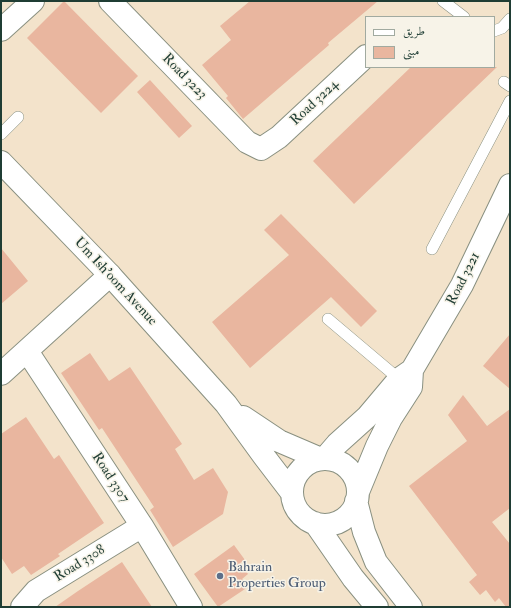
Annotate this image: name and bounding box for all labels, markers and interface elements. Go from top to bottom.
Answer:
legend [365,16,495,68]
text: طريق [403,24,425,39]
text: مبنى [403,44,419,59]
street label: Road 3223 [158,51,210,103]
street label: Road 3224 [288,77,342,129]
street label: Um Ish'oom Avenue [70,235,160,329]
street label: Road 3221 [444,250,484,308]
street label: Road 3307 [88,450,132,506]
street label: Road 3308 [52,542,108,586]
place label: Bahrain Properties Group [228,560,326,592]
marker: Bahrain Properties Group [215,571,225,581]

